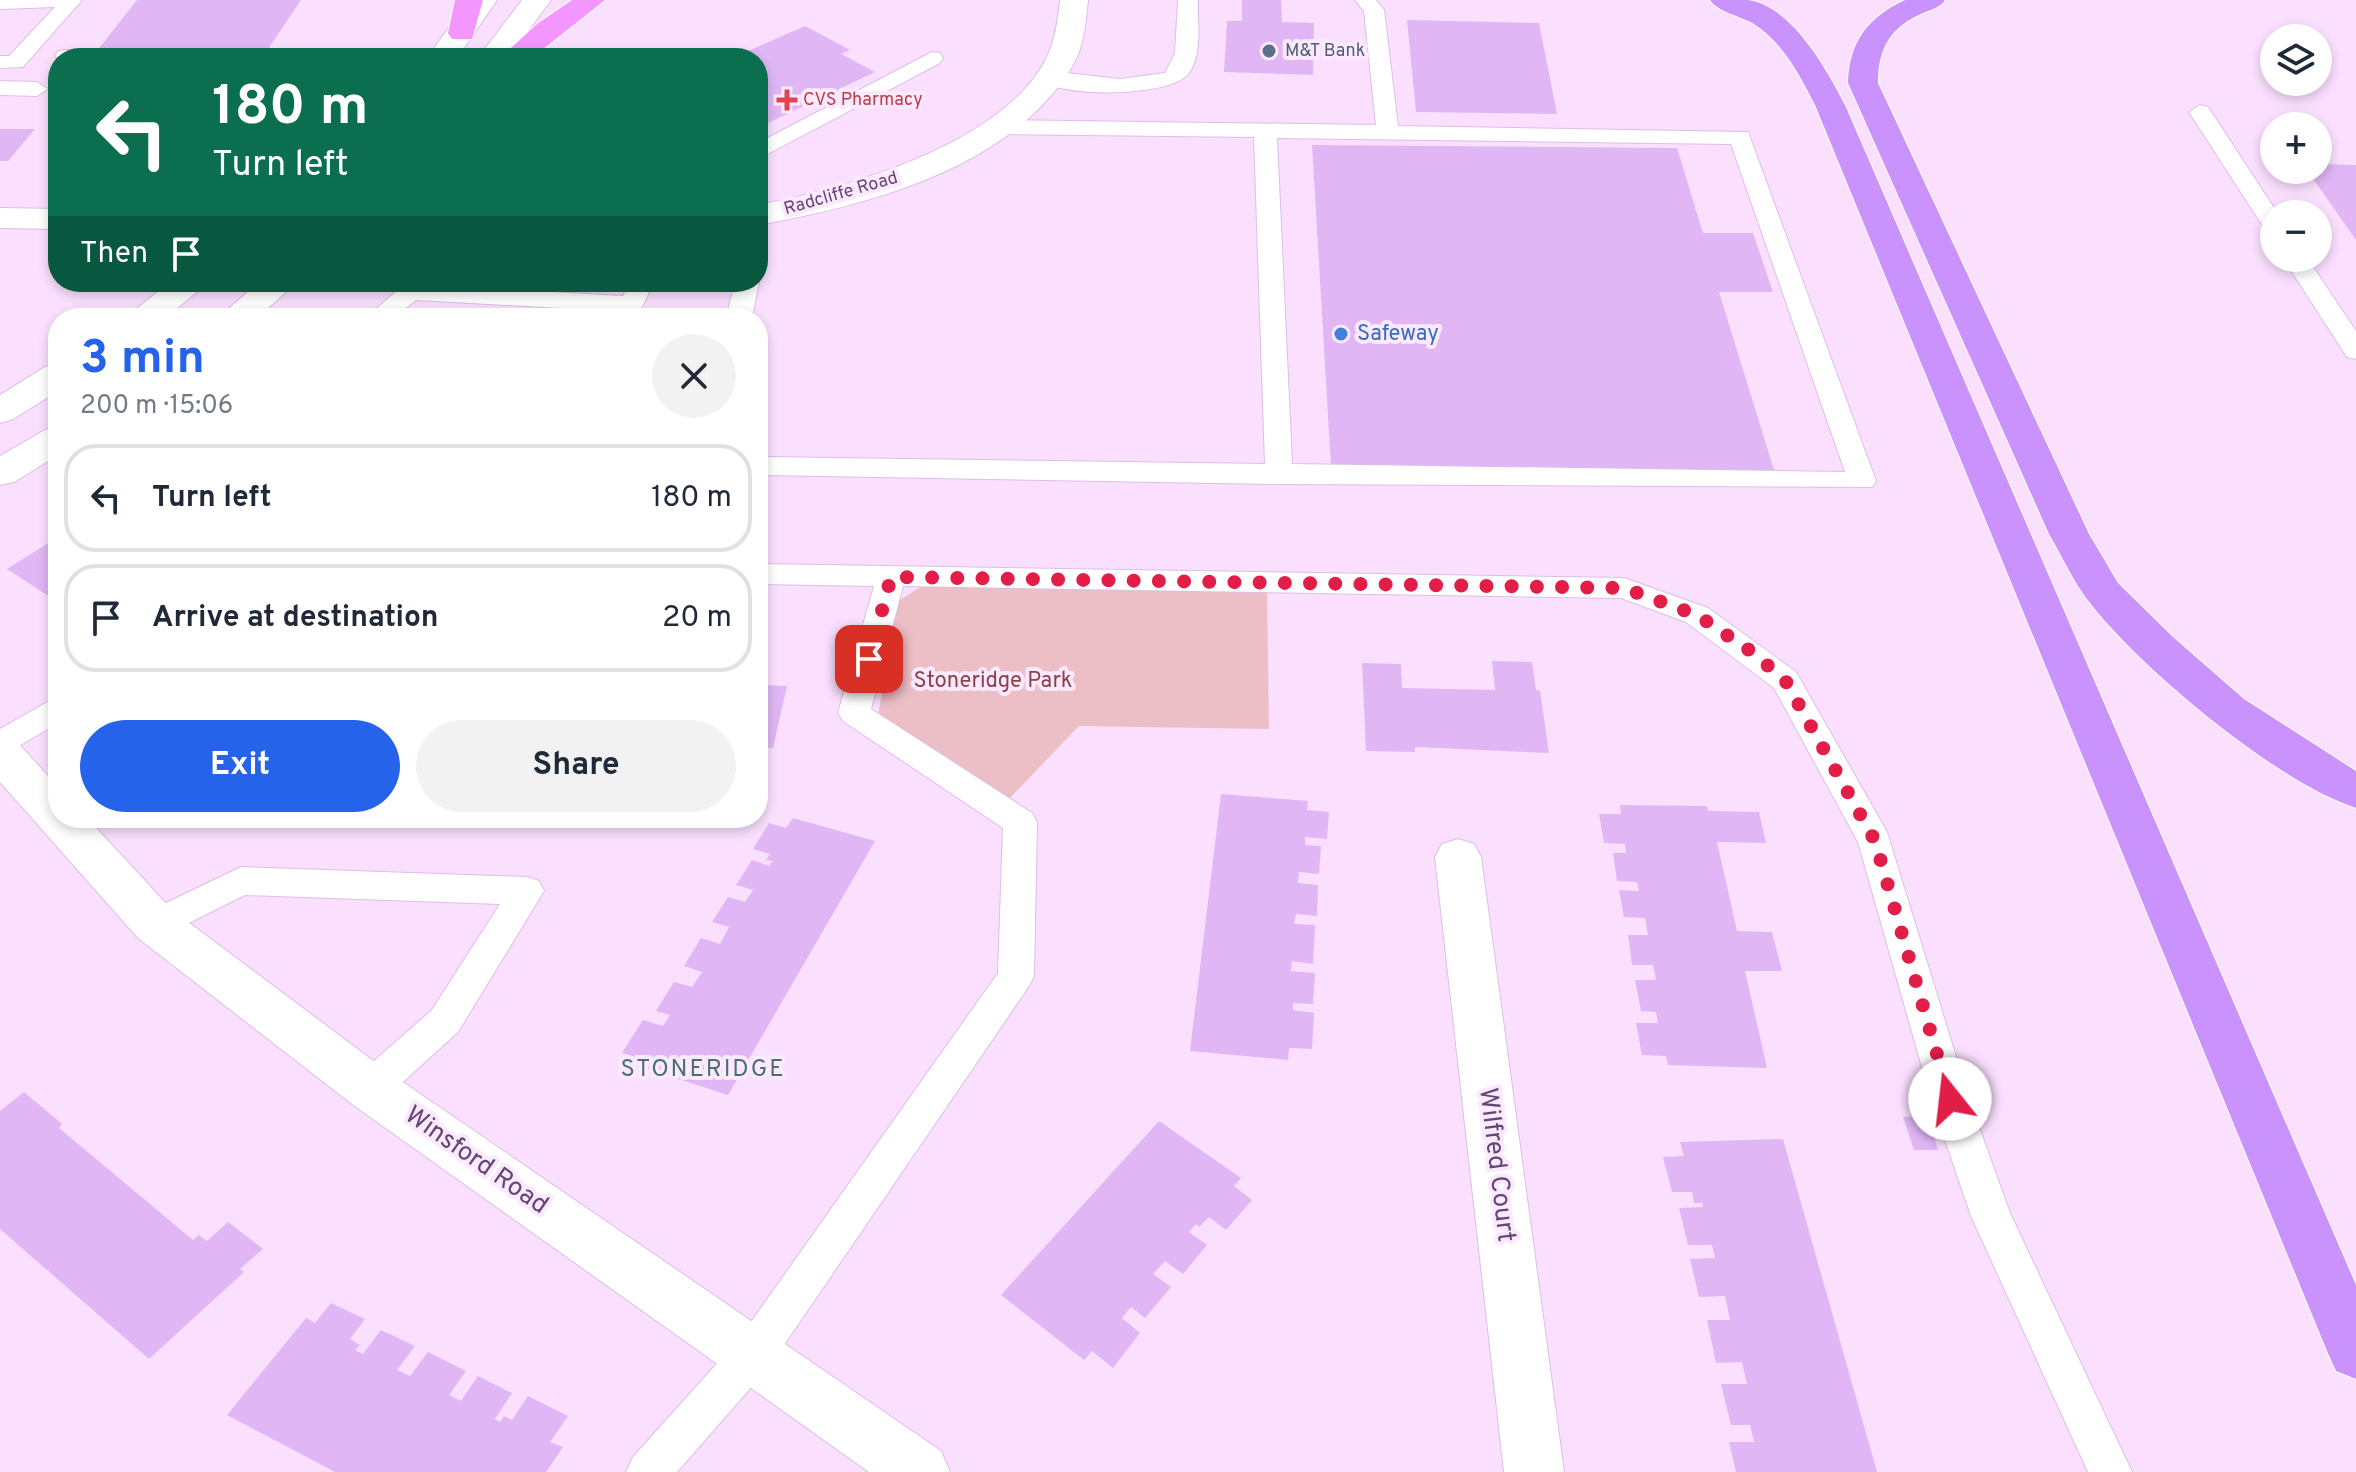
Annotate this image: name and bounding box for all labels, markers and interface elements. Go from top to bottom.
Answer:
map controls [2260,24,2332,272]
button: layers [2260,24,2332,96]
place label: M&T Bank [1285,40,1365,63]
marker: M&T Bank [1260,42,1278,60]
text: 180 m [212,74,369,144]
icon: left [80,80,184,184]
place label: CVS Pharmacy [803,89,923,112]
marker: CVS Pharmacy [778,91,796,109]
button: + [2260,112,2332,184]
text: Turn left [212,143,349,189]
street label: Radcliffe Road [781,167,901,221]
button: − [2260,200,2332,272]
icon: arrive [164,232,208,276]
text: Then [80,236,148,273]
place label: Safeway [1357,321,1439,348]
marker: Safeway [1332,325,1350,343]
text: 3 min [80,330,205,390]
button: close [652,334,736,418]
text: 200 m · 15:06 [80,390,233,423]
icon: left [84,476,128,520]
text: Turn left [152,480,272,517]
text: 180 m [651,480,732,517]
icon: arrive [84,596,128,640]
text: Arrive at destination [152,600,438,637]
text: 20 m [662,600,732,637]
pin [835,625,903,693]
icon: arrive [847,637,891,681]
park label: Stoneridge Park [913,668,1073,695]
button: Exit [80,720,400,812]
button: Share [416,720,736,812]
district label: STONERIDGE [620,1055,786,1085]
position arrow [1908,1057,1992,1141]
street label: Wilfred Court [1470,1086,1522,1244]
street label: Winsford Road [398,1099,554,1223]

